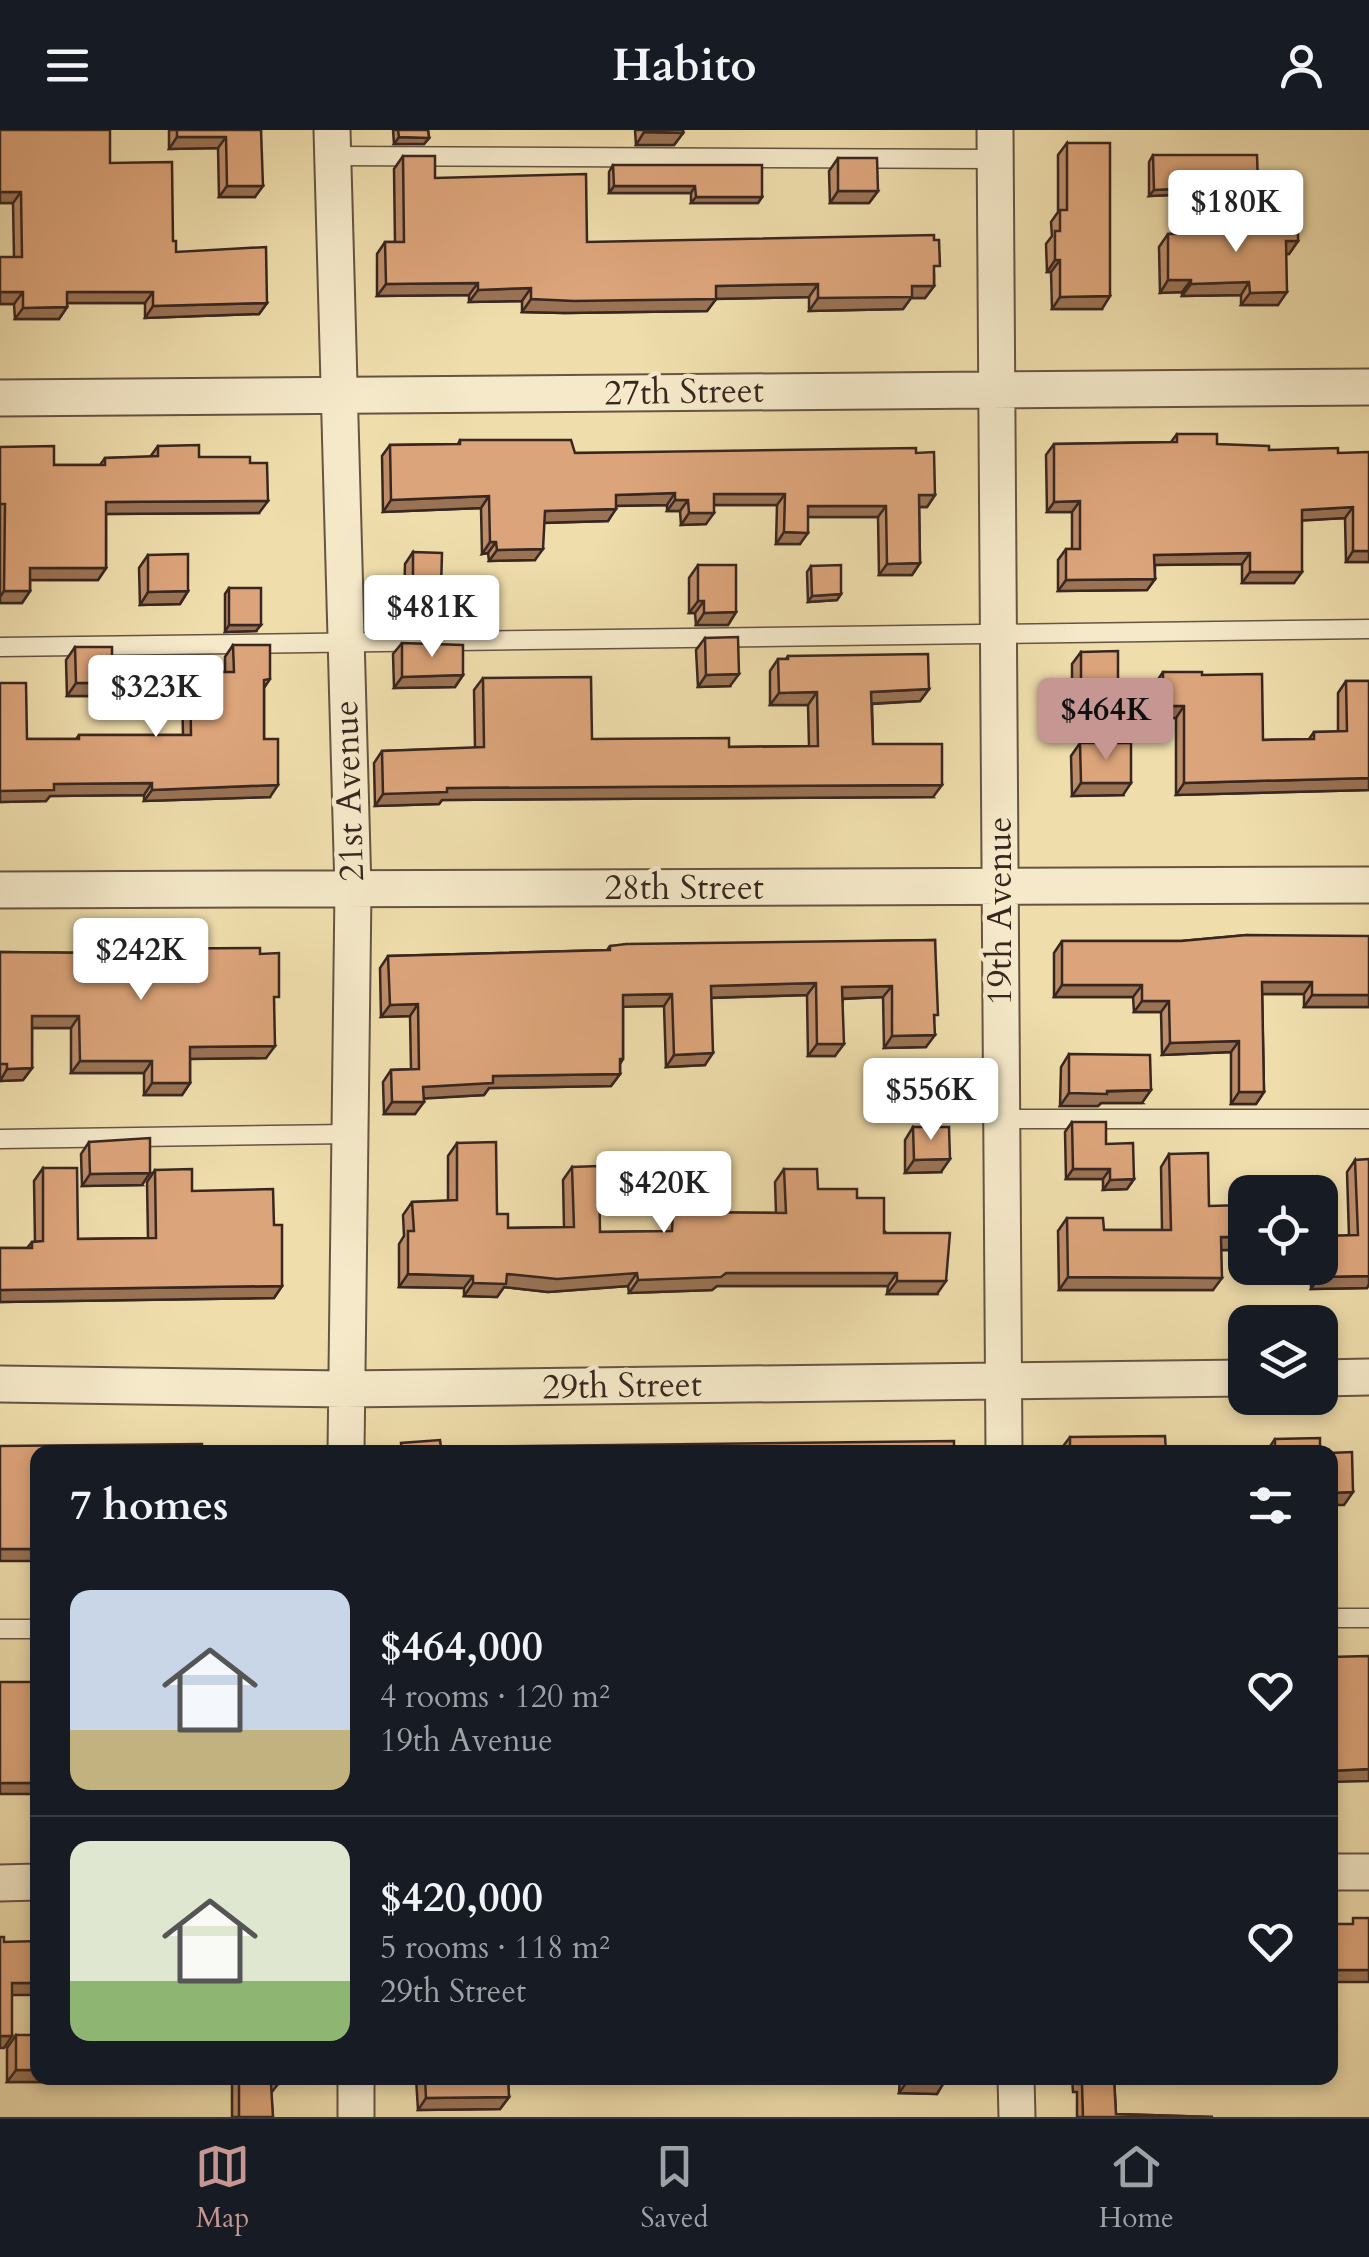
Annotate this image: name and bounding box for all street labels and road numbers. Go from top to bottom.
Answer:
street label: 27th Street [604,367,764,417]
street label: 21st Avenue [322,699,376,883]
street label: 19th Avenue [976,816,1024,1006]
street label: 28th Street [604,864,764,912]
street label: 29th Street [542,1361,702,1411]

